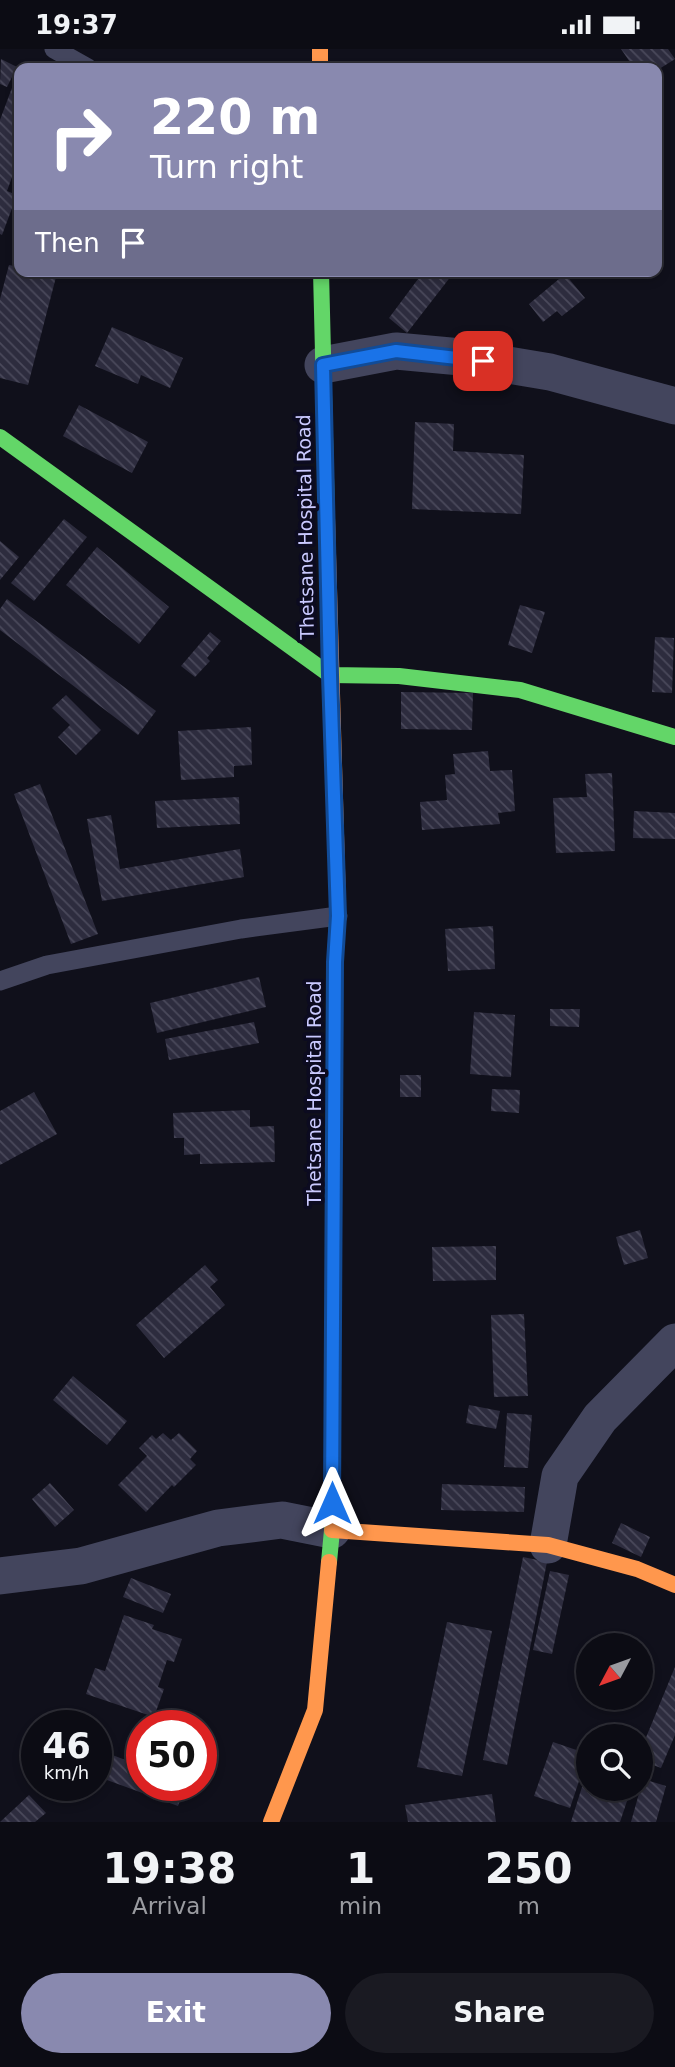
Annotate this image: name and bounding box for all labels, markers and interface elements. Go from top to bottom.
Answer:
text: 19:37 [35,10,118,40]
text: 220 m [150,89,320,146]
icon: right [35,91,126,182]
text: Turn right [150,148,303,186]
icon: arrive [114,224,152,262]
text: Then [35,228,100,258]
pin [453,331,513,391]
icon: arrive [464,342,502,380]
street label: Thetsane Hospital Road [292,414,318,641]
street label: Thetsane Hospital Road [303,980,325,1207]
position arrow [295,1466,369,1540]
north arrow [576,1633,653,1710]
map controls [576,1633,653,1801]
speed limit sign: 50 [126,1710,217,1801]
button: search [576,1724,653,1801]
text: 46 [42,1726,91,1766]
text: km/h [44,1762,89,1783]
text: 19:38 [103,1844,236,1893]
text: 1 [346,1844,375,1893]
text: 250 [485,1844,572,1893]
text: Arrival [132,1893,207,1919]
text: min [339,1893,382,1919]
text: m [517,1893,540,1919]
button: Exit [21,1973,331,2053]
button: Share [345,1973,654,2053]

